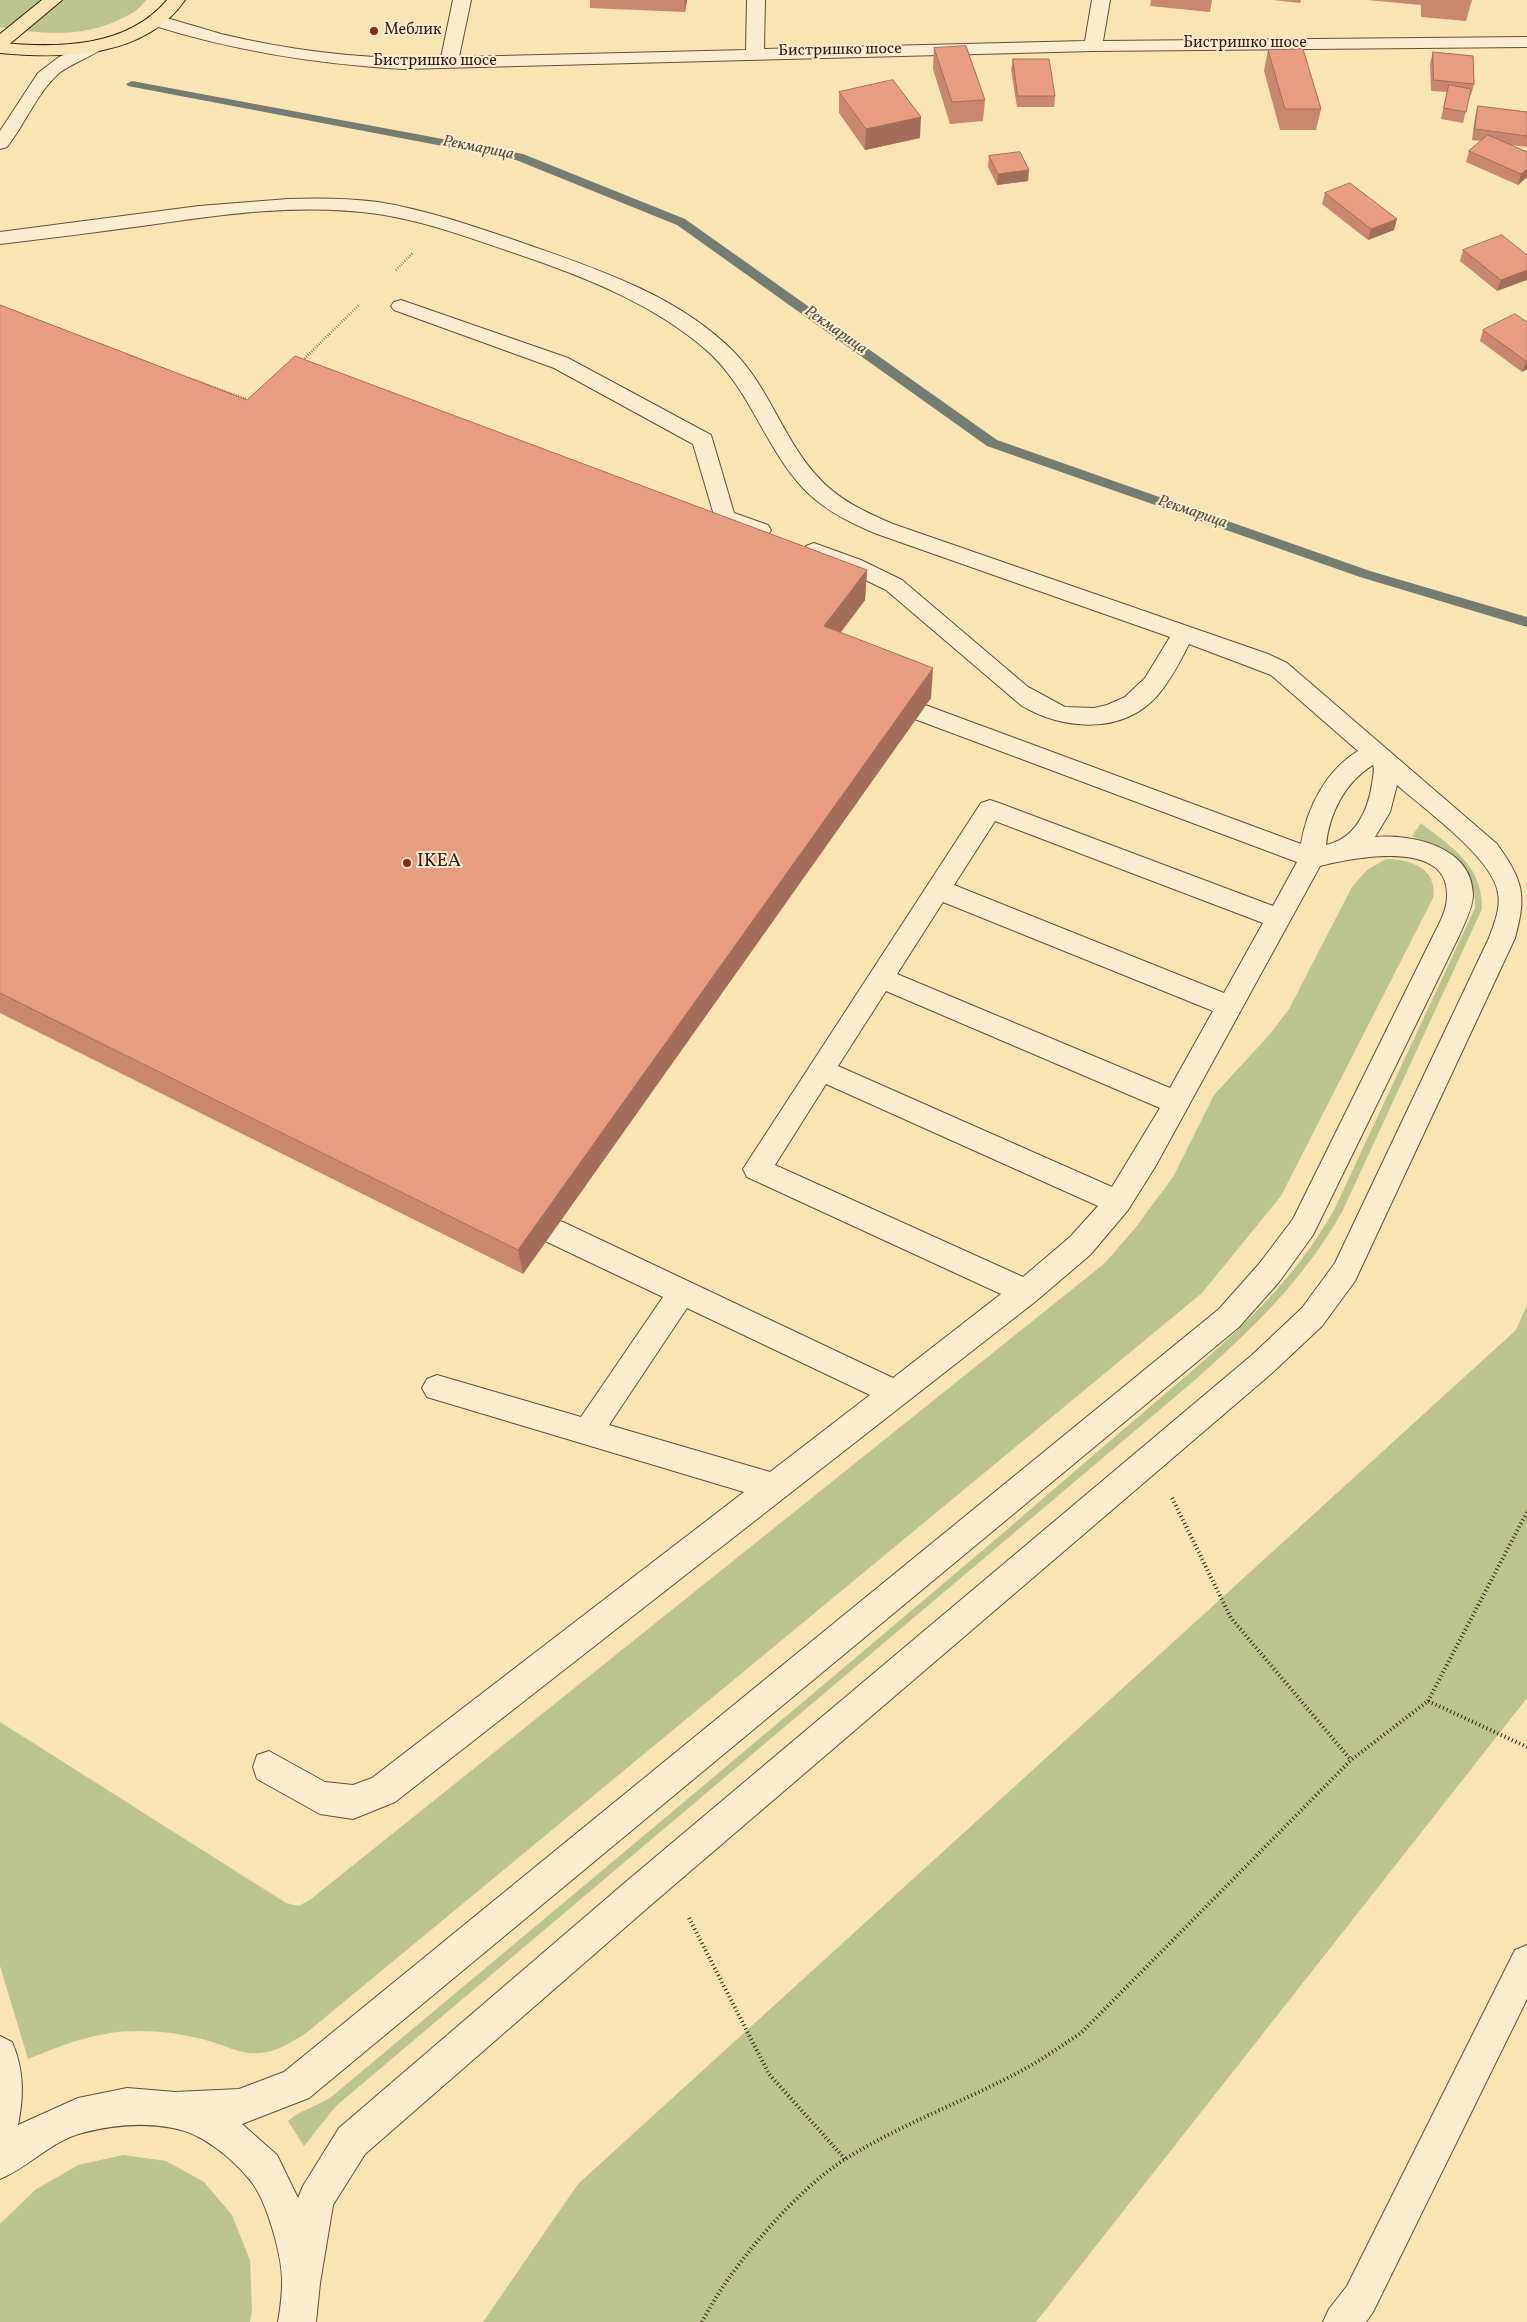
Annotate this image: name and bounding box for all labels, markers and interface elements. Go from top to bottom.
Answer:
place label: Меблик [384,21,442,41]
marker: Меблик [368,25,380,37]
street label: Бистришко шосе [1183,34,1307,54]
street label: Бистришко шосе [778,40,902,62]
street label: Бистришко шосе [373,52,497,72]
water label: Рекмарица [441,133,515,165]
water label: Рекмарица [800,302,870,360]
water label: Рекмарица [1155,492,1229,534]
place label: IKEA [417,852,461,874]
marker: IKEA [401,857,413,869]

